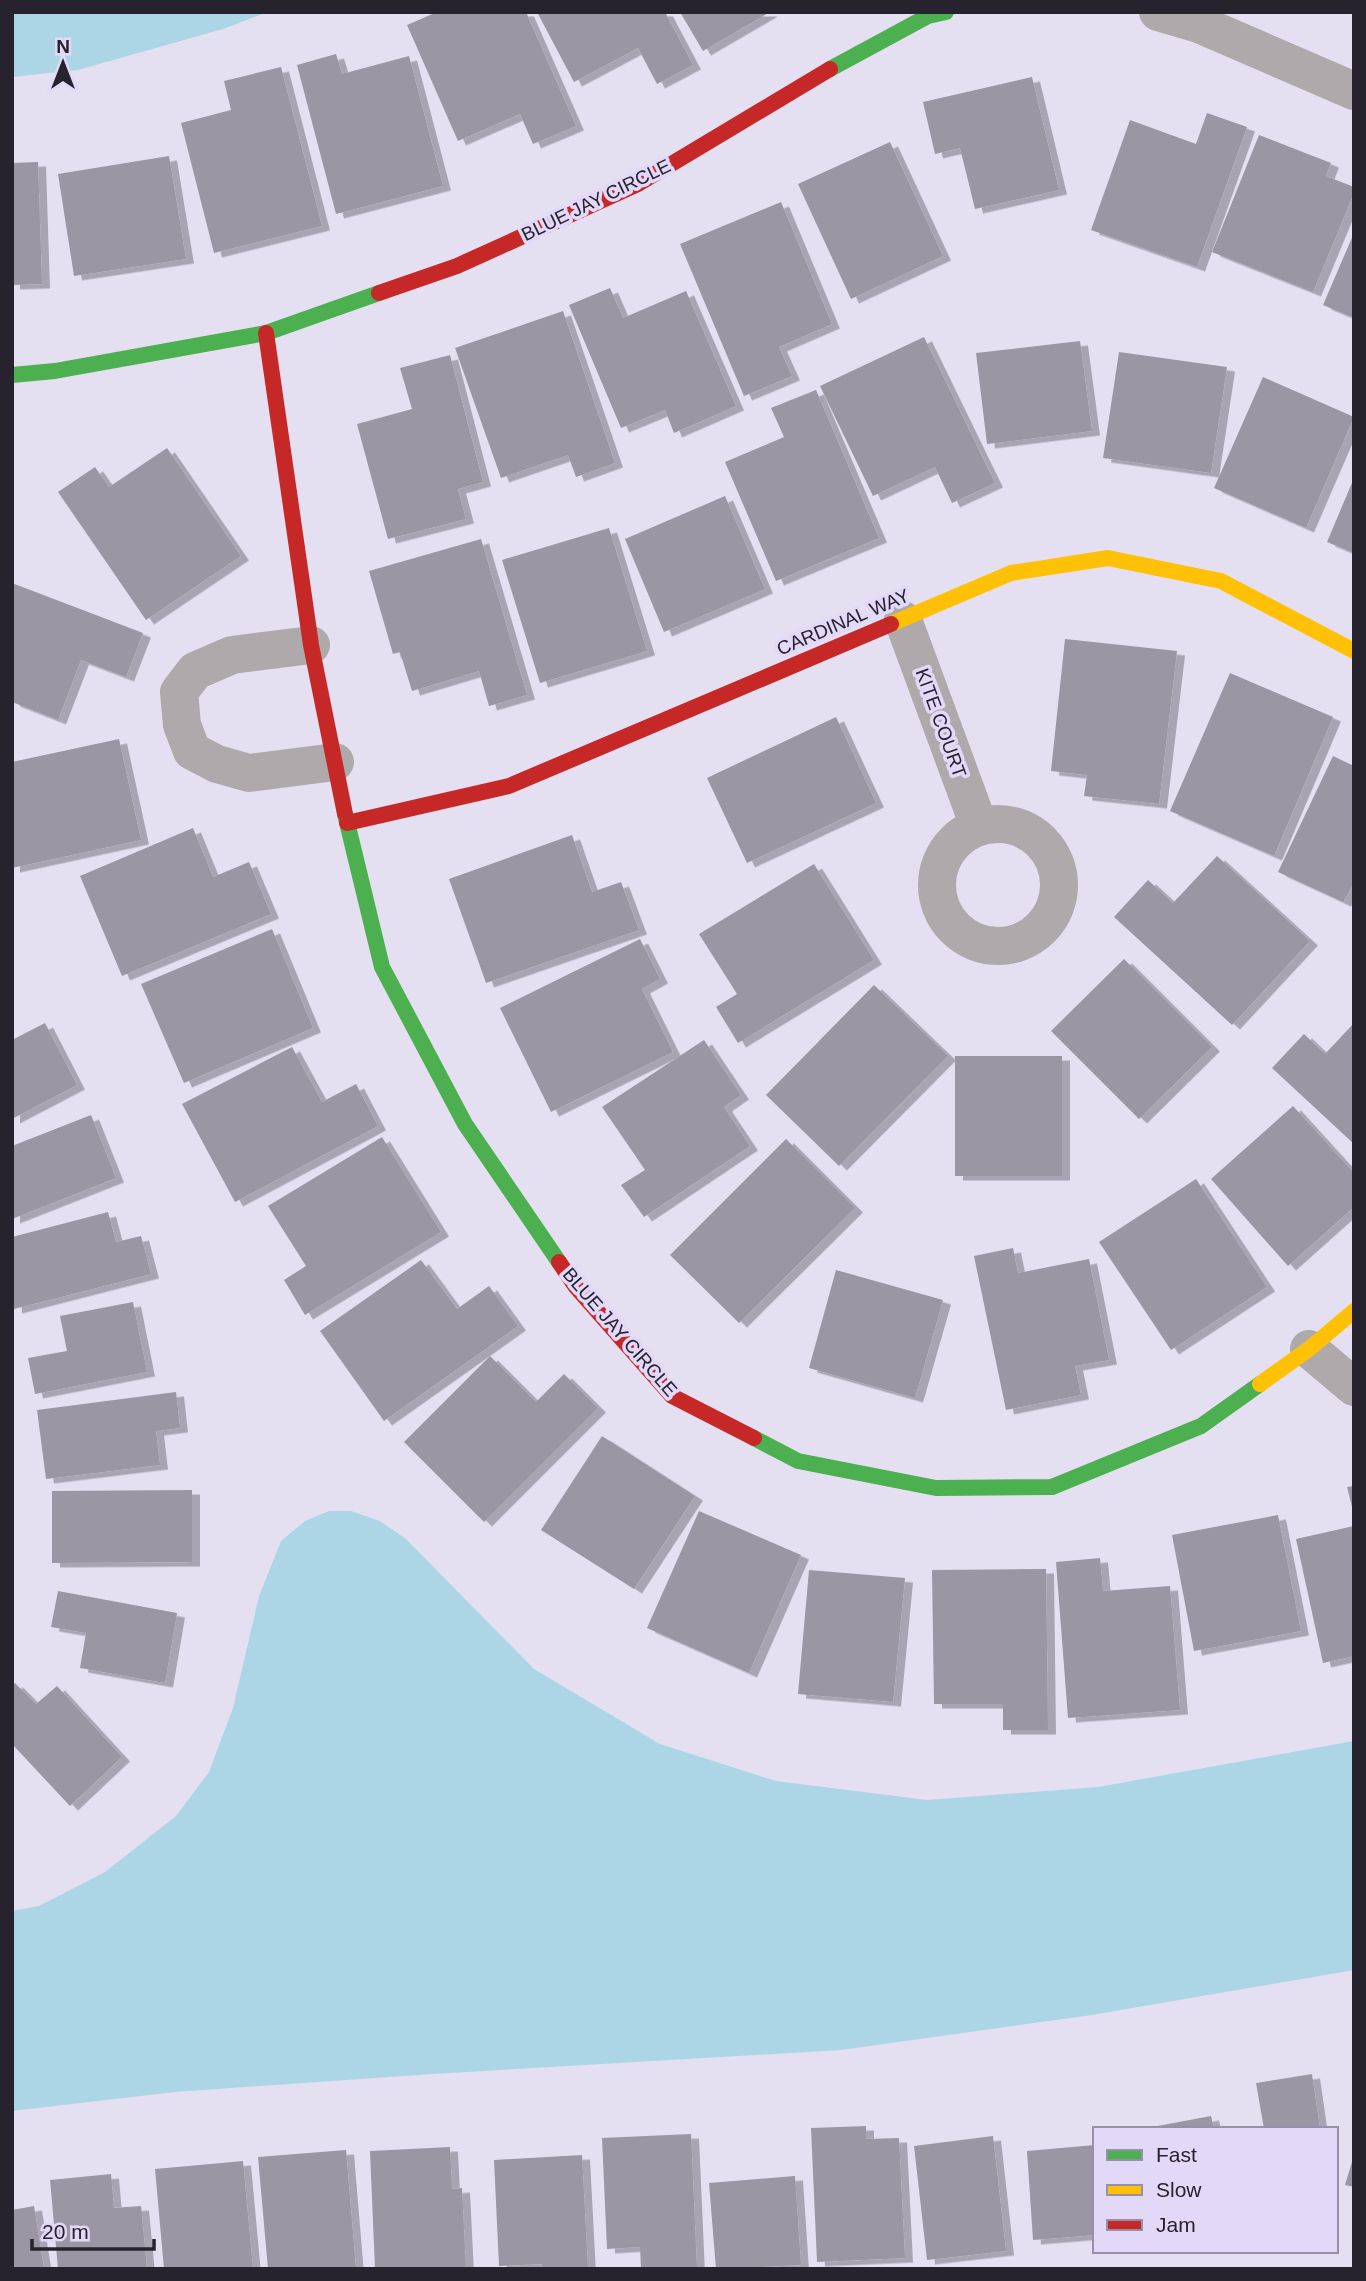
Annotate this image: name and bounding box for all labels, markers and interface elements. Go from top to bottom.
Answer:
north arrow [28,28,98,98]
text: N [56,36,70,57]
street label: BLUE JAY CIRCLE [518,155,674,245]
street label: CARDINAL WAY [774,585,913,659]
street label: KITE COURT [912,666,971,781]
street label: BLUE JAY CIRCLE [559,1264,681,1400]
legend [1093,2127,1338,2253]
text: Fast [1156,2143,1197,2166]
text: Slow [1156,2178,1202,2201]
scale bar [32,2208,154,2252]
text: Jam [1156,2213,1196,2236]
text: 20 m [42,2220,89,2243]

